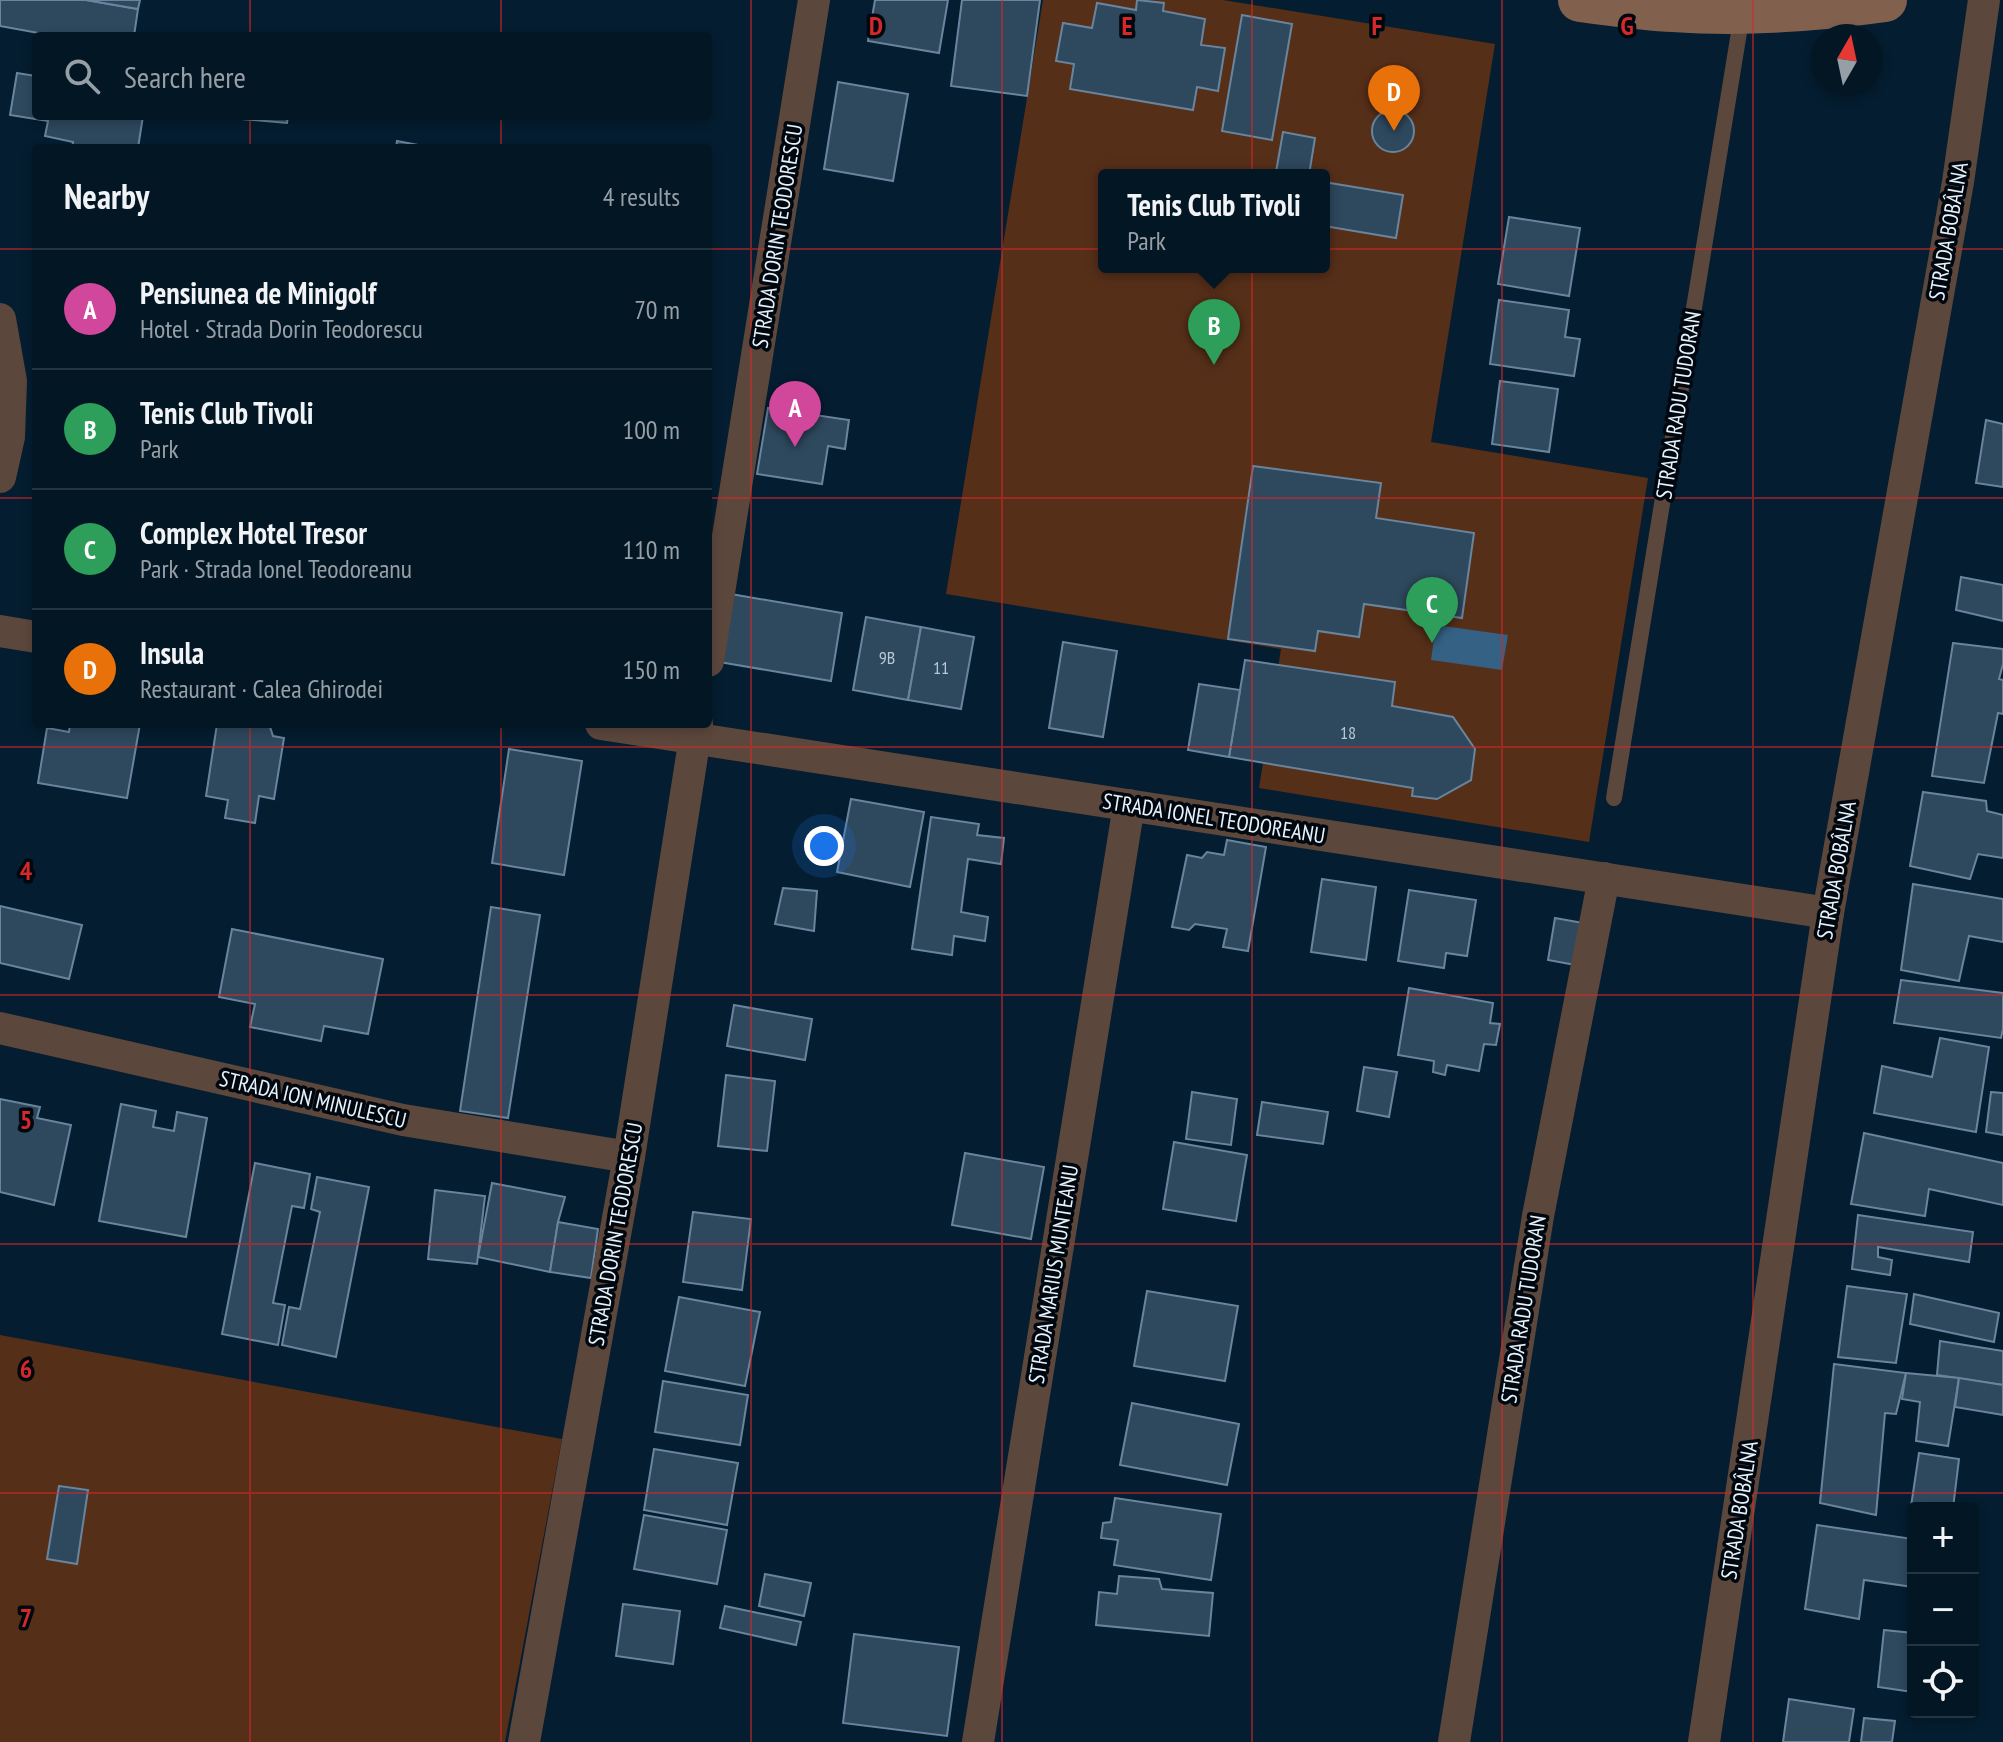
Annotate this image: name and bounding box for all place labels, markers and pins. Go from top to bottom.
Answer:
pin: D [1368,65,1420,131]
pin: B [1188,299,1240,365]
pin: A [769,381,821,447]
pin: C [1406,577,1458,643]

